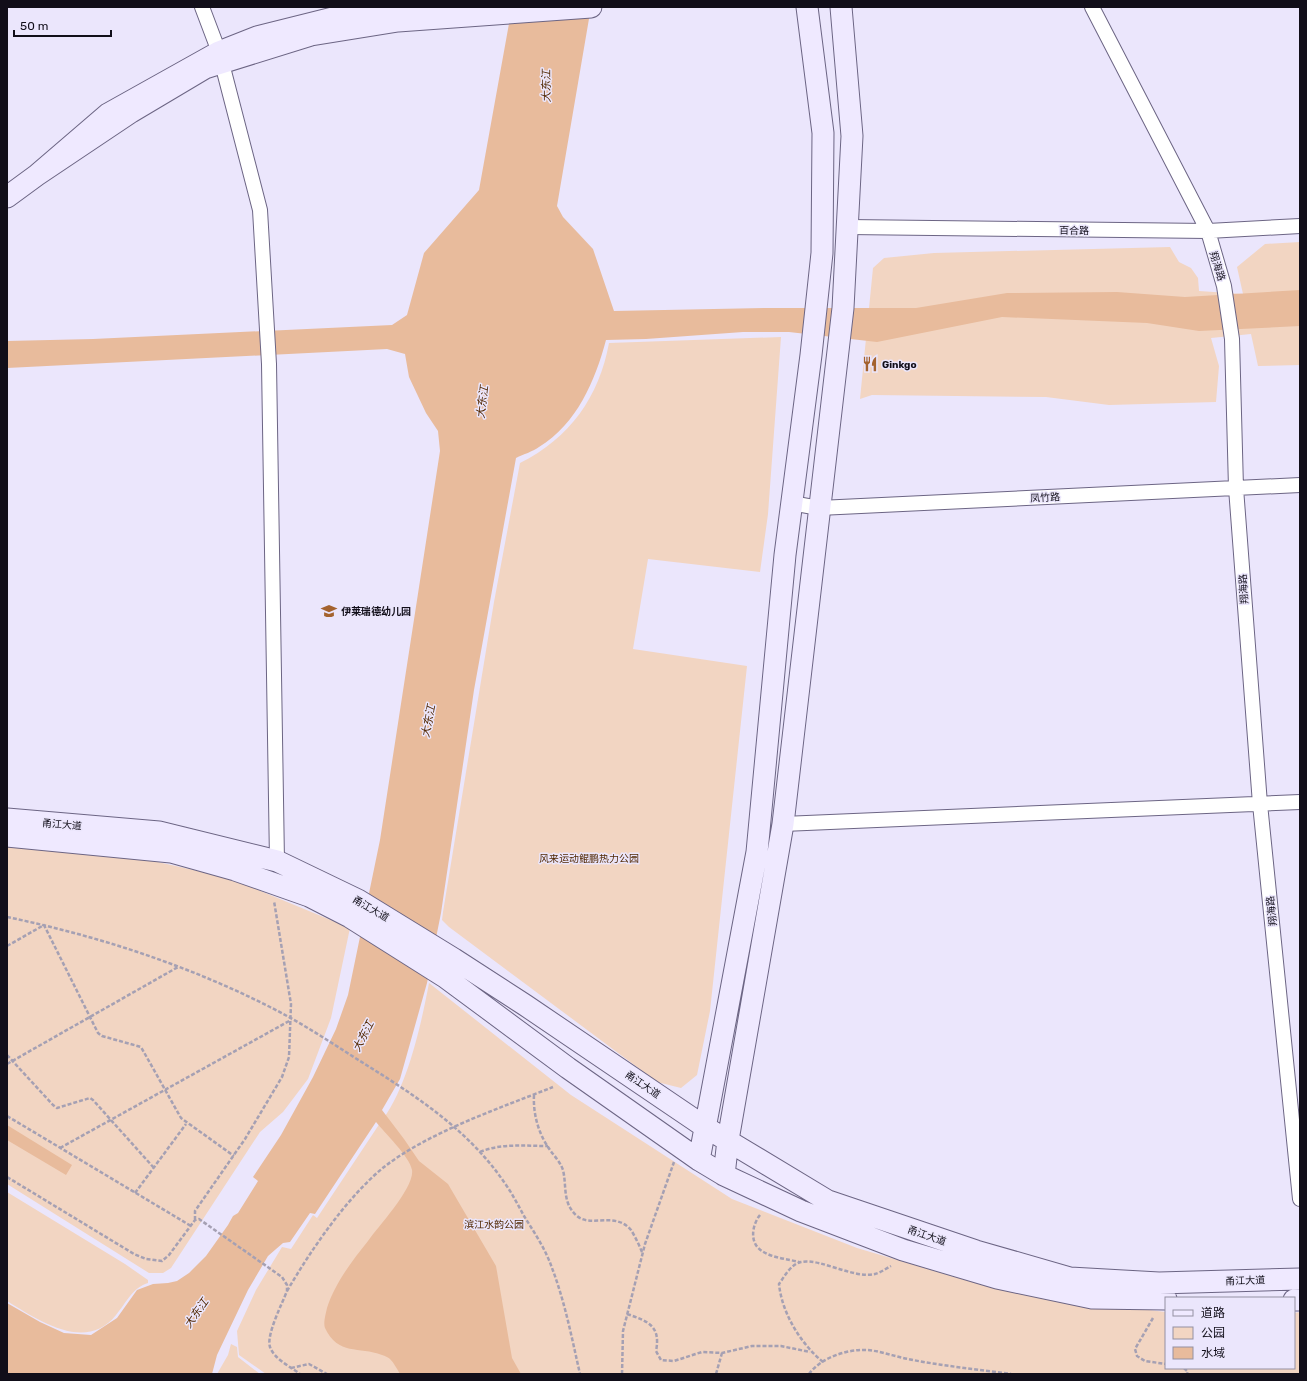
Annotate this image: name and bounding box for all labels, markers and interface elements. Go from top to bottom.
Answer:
scale bar [14,12,111,38]
text: 50 m [20,19,48,33]
water label: 大东江 [540,69,553,103]
street label: 百合路 [1059,225,1089,237]
street label: 翔海路 [1207,250,1227,282]
restaurant icon: Ginkgo [861,355,879,373]
place label: Ginkgo [882,359,917,371]
water label: 大东江 [474,384,491,419]
street label: 凤竹路 [1030,491,1060,505]
street label: 翔海路 [1237,574,1251,604]
school or university icon: 伊莱瑞德幼儿园 [320,602,338,620]
place label: 伊莱瑞德幼儿园 [341,605,411,618]
water label: 大东江 [419,703,438,739]
street label: 甬江大道 [41,817,82,833]
park label: 风来运动鲲鹏热力公园 [539,853,639,865]
street label: 甬江大道 [350,894,391,924]
street label: 翔海路 [1264,895,1280,926]
water label: 大东江 [350,1018,377,1054]
street label: 甬江大道 [623,1069,662,1101]
park label: 滨江水韵公园 [464,1219,524,1231]
street label: 甬江大道 [906,1224,948,1248]
street label: 甬江大道 [1225,1274,1265,1288]
water label: 大东江 [182,1295,212,1331]
legend [1165,1297,1295,1369]
text: 道路 [1201,1306,1225,1320]
text: 公园 [1201,1326,1225,1340]
text: 水域 [1201,1346,1225,1360]

